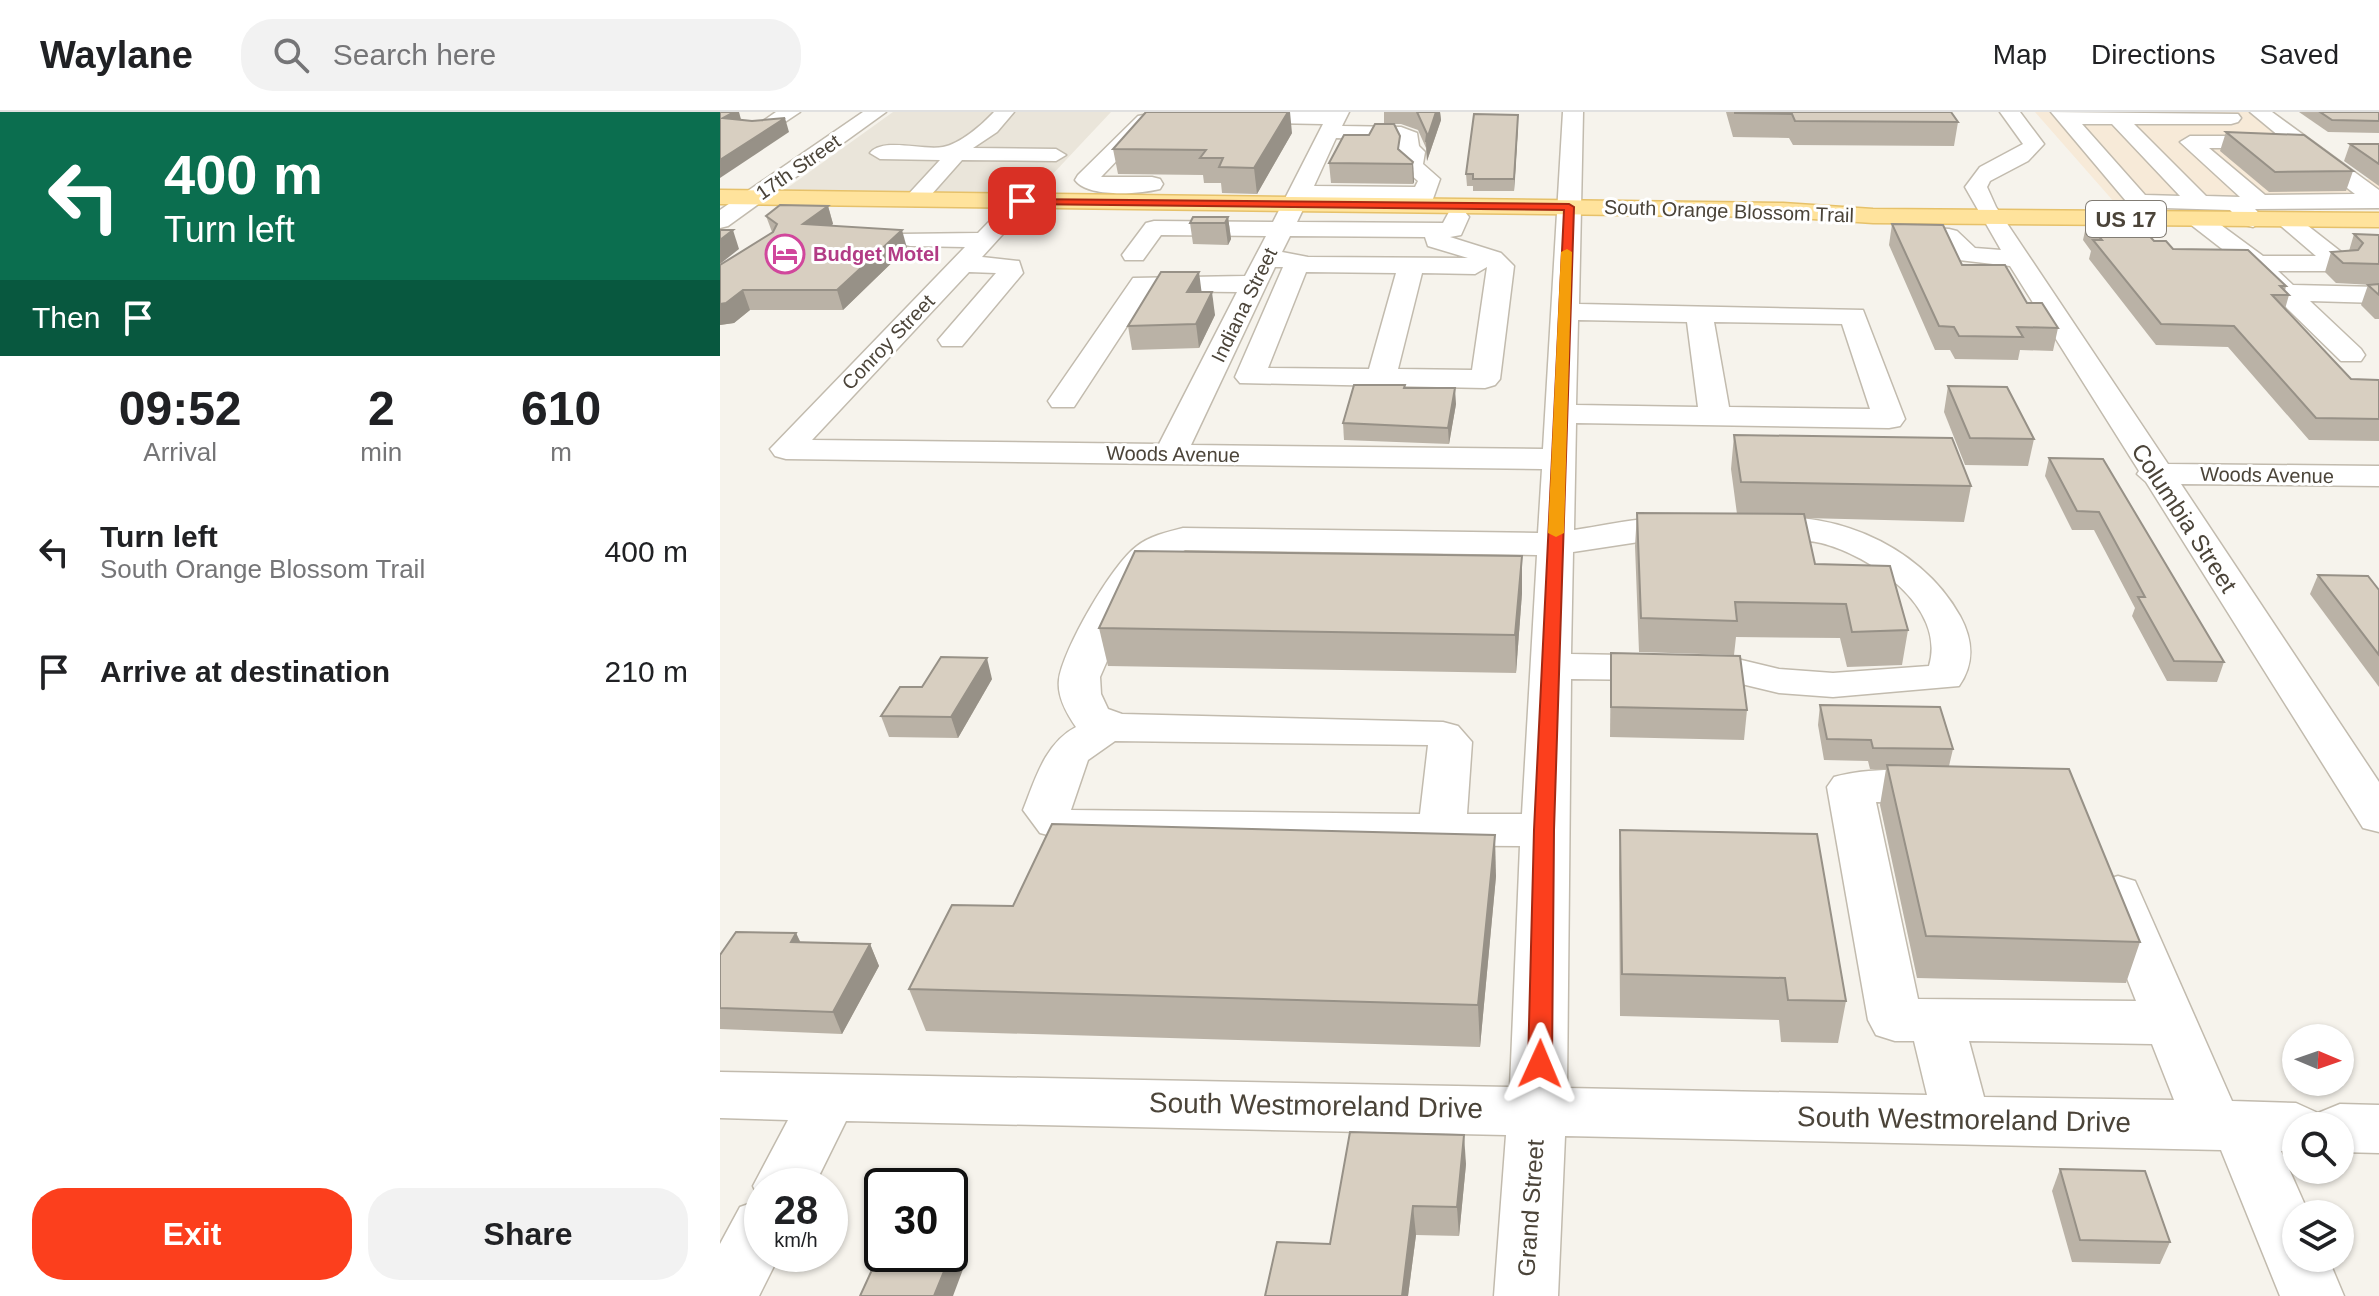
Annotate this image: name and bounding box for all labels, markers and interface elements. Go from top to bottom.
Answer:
search box [241,19,801,91]
icon: search [269,33,313,77]
text: Waylane [40,34,193,76]
text: Search here [333,38,496,71]
text: Map [1993,39,2047,70]
text: Directions [2091,39,2216,70]
text: Saved [2260,39,2339,70]
street label: 17th Street [752,130,845,204]
text: 400 m [164,143,323,206]
icon: left [32,144,136,248]
pin [988,167,1056,235]
icon: arrive [1000,179,1044,223]
street label: South Orange Blossom Trail [1604,196,1854,226]
road number: US 17 [2086,201,2166,237]
text: Turn left [164,209,295,250]
hotel icon: Budget Motel [764,233,806,275]
place label: Budget Motel [813,243,940,265]
street label: Indiana Street [1207,244,1281,366]
street label: Conroy Street [837,290,939,394]
icon: arrive [116,296,160,340]
text: Then [32,301,100,334]
text: 09:52 [119,382,242,435]
text: 2 [368,382,395,435]
text: 610 [521,382,601,435]
text: Arrival [143,437,217,467]
text: min [360,437,402,467]
text: m [550,437,572,467]
street label: Columbia Street [2126,438,2243,598]
street label: Woods Avenue [1106,442,1240,466]
street label: Woods Avenue [2200,463,2334,487]
text: Turn left [100,520,218,553]
icon: left [32,530,76,574]
text: 400 m [605,535,688,568]
text: South Orange Blossom Trail [100,554,425,584]
icon: arrive [32,650,76,694]
text: Arrive at destination [100,655,390,688]
text: 210 m [605,655,688,688]
position arrow [1498,1022,1582,1106]
north arrow [2282,1024,2354,1096]
map controls [2282,1024,2354,1272]
street label: South Westmoreland Drive [1149,1087,1483,1124]
street label: South Westmoreland Drive [1797,1101,2131,1138]
button: search [2282,1112,2354,1184]
street label: Grand Street [1512,1138,1549,1277]
speed limit sign: 30 [864,1168,968,1272]
button: Exit [32,1188,352,1280]
button: Share [368,1188,688,1280]
text: 28 [774,1188,818,1232]
button: layers [2282,1200,2354,1272]
text: km/h [774,1229,818,1251]

